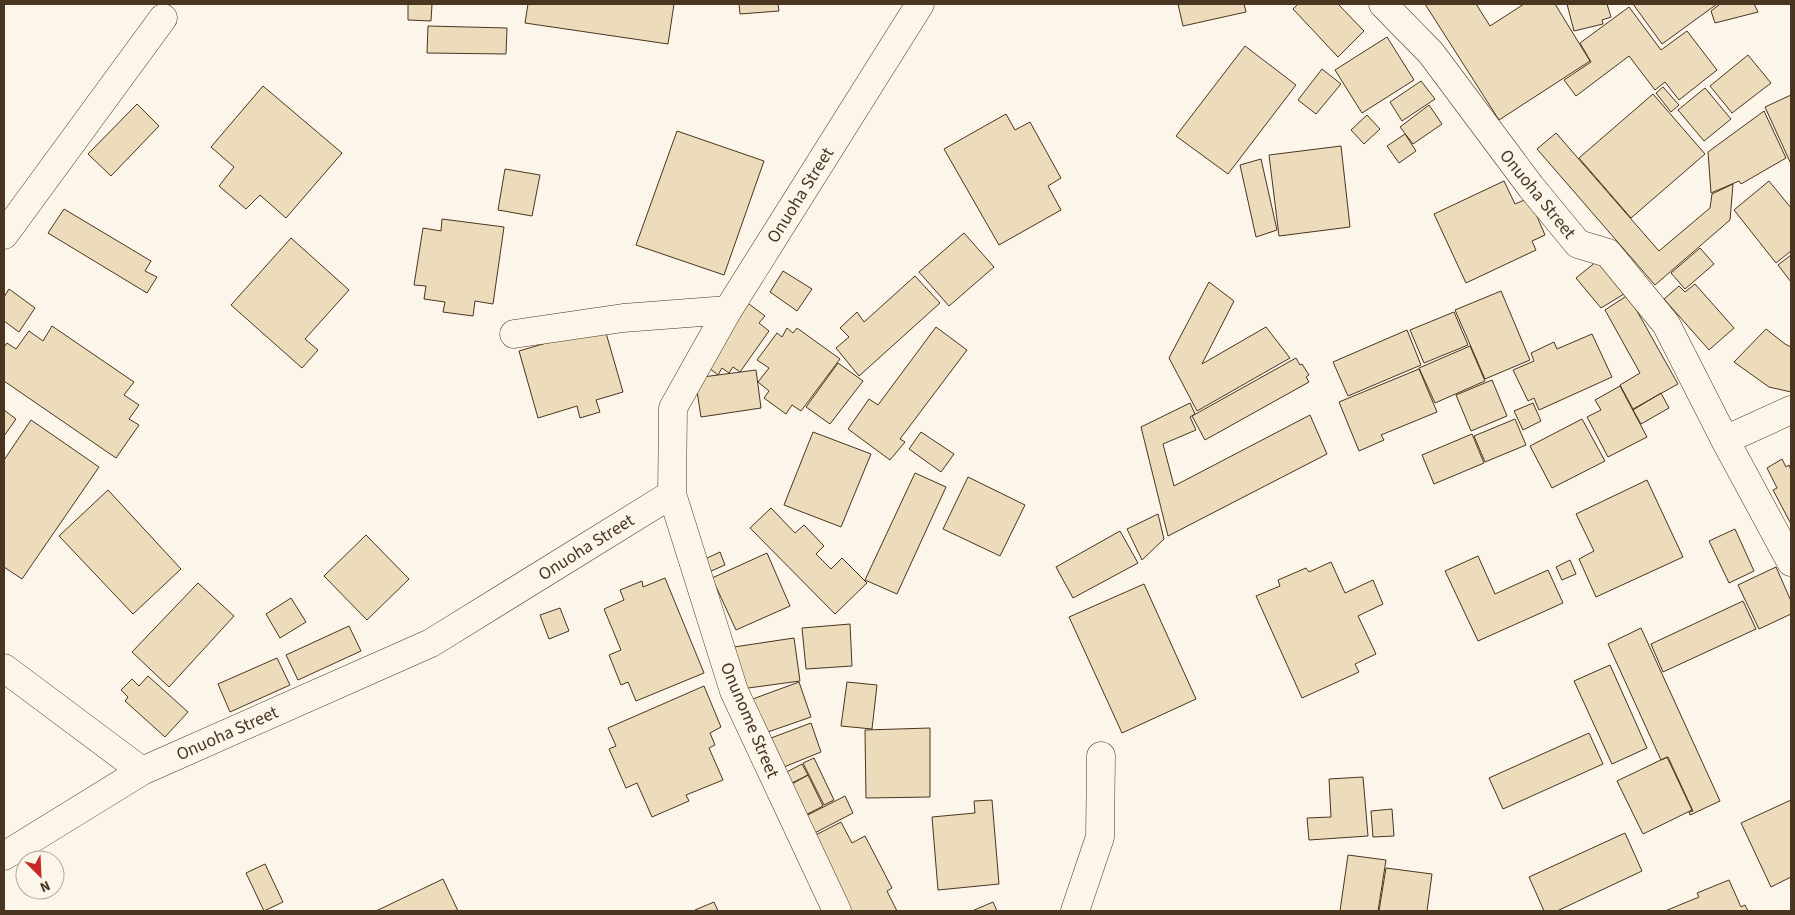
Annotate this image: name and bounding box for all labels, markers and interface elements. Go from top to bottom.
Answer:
street label: Onuoha Street [761,142,840,248]
street label: Onuoha Street [1494,144,1582,244]
street label: Onuoha Street [533,508,639,587]
street label: Onunome Street [714,658,785,782]
street label: Onuoha Street [172,700,282,767]
north arrow [15,850,65,900]
text: N [37,875,53,897]

